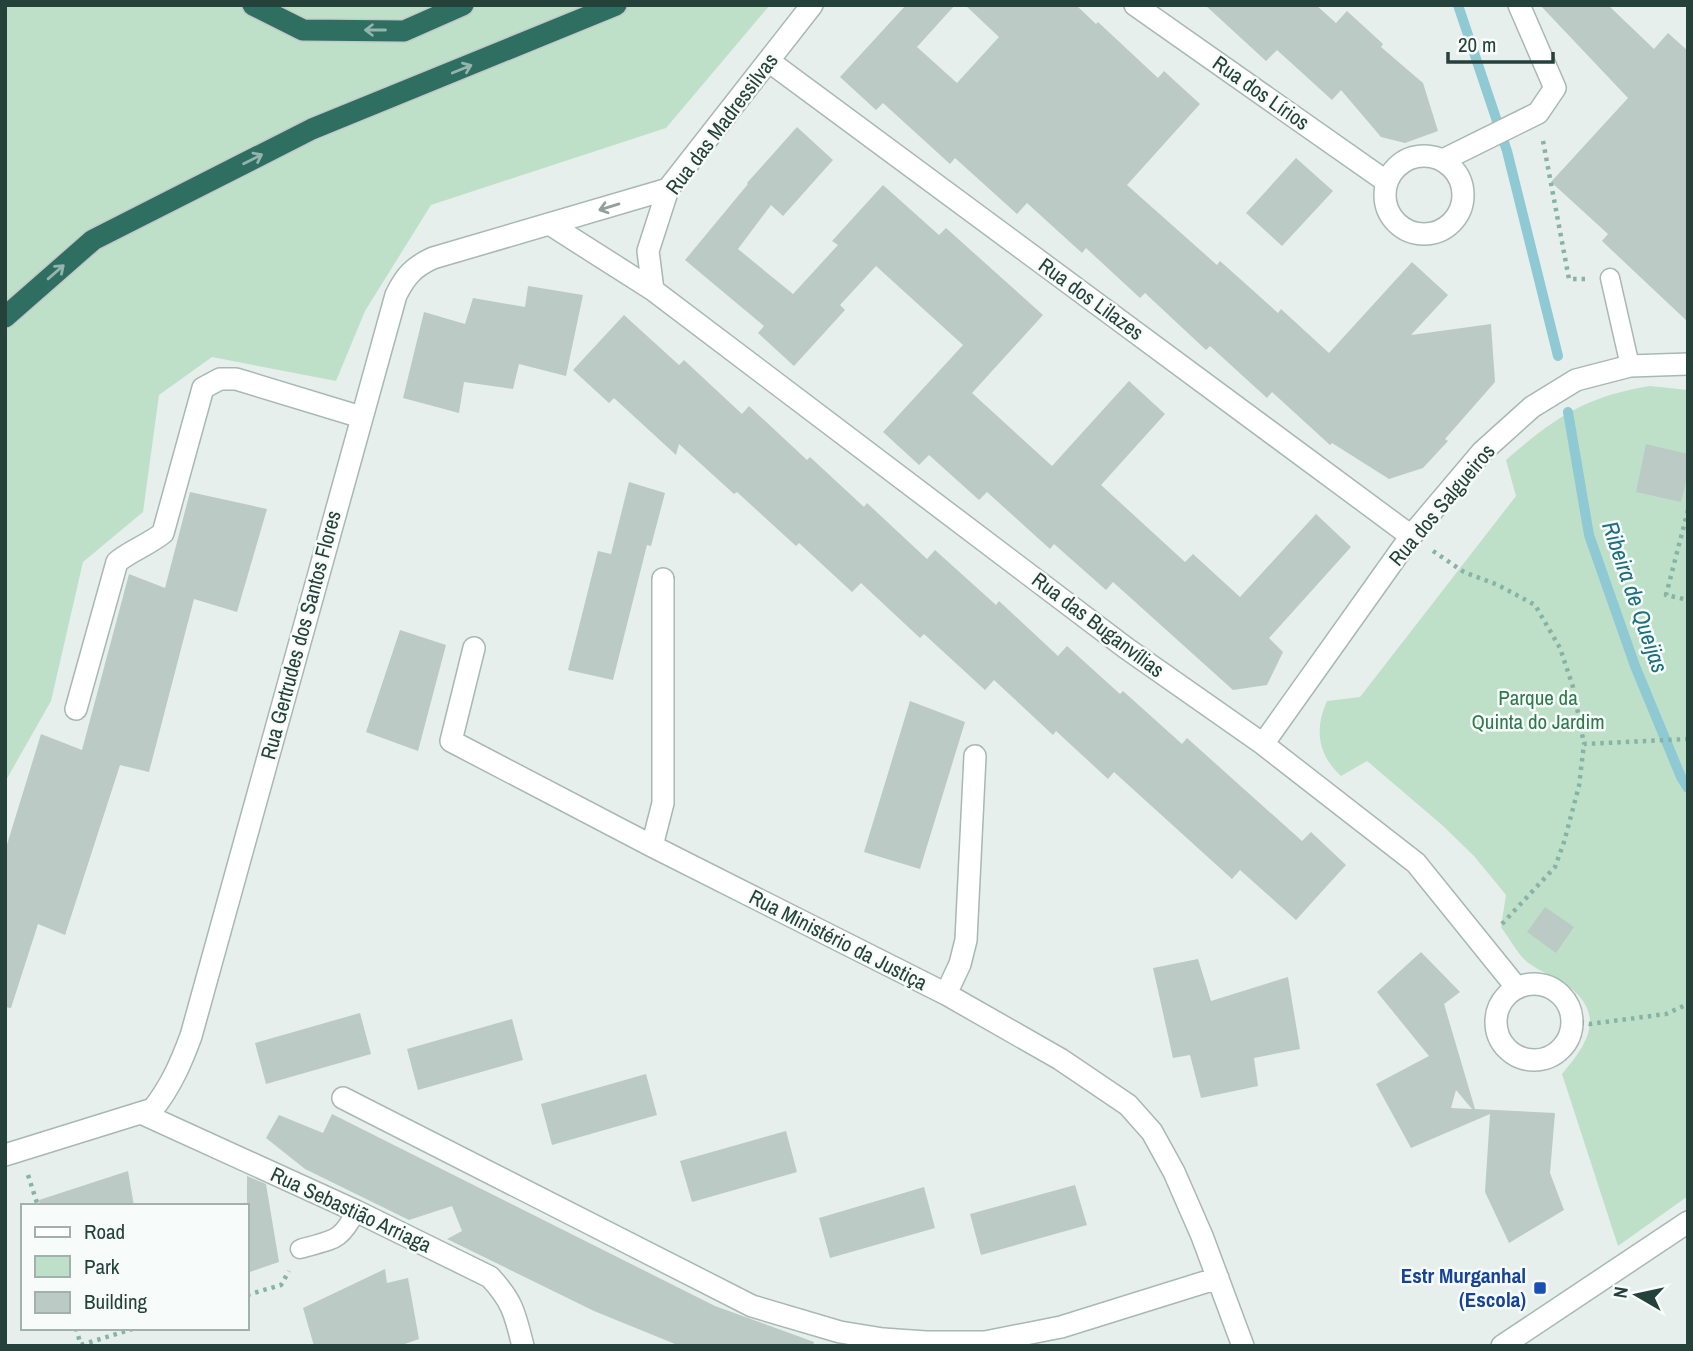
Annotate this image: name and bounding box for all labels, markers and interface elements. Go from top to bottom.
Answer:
scale bar [1448,21,1553,65]
one-way arrow [364,23,387,37]
text: 20 m [1458,30,1496,59]
street label: Rua das Madressilvas [659,47,784,200]
street label: Rua dos Lírios [1207,49,1315,137]
one-way arrow [450,62,472,75]
one-way arrow [242,152,263,166]
one-way arrow [599,202,621,214]
street label: Rua dos Lilazes [1033,251,1150,347]
one-way arrow [47,264,65,280]
street label: Rua dos Salgueiros [1382,437,1501,572]
street label: Rua Gertrudes dos Santos Flores [253,507,348,763]
water label: Ribeira de Queijas [1595,517,1676,677]
street label: Rua das Buganvílias [1026,565,1170,684]
park label: Parque da Quinta do Jardim [1471,683,1605,736]
street label: Rua Ministério da Justiça [744,882,933,997]
street label: Rua Sebastião Arriaga [266,1160,437,1260]
legend [21,1204,248,1330]
text: Road [84,1217,125,1246]
text: Park [84,1252,120,1281]
north arrow [1602,1260,1672,1330]
place label: Estr Murganhal (Escola) [1401,1261,1526,1314]
marker: Estr Murganhal (Escola) [1532,1280,1548,1296]
text: N [1606,1285,1634,1300]
text: Building [84,1287,148,1316]

